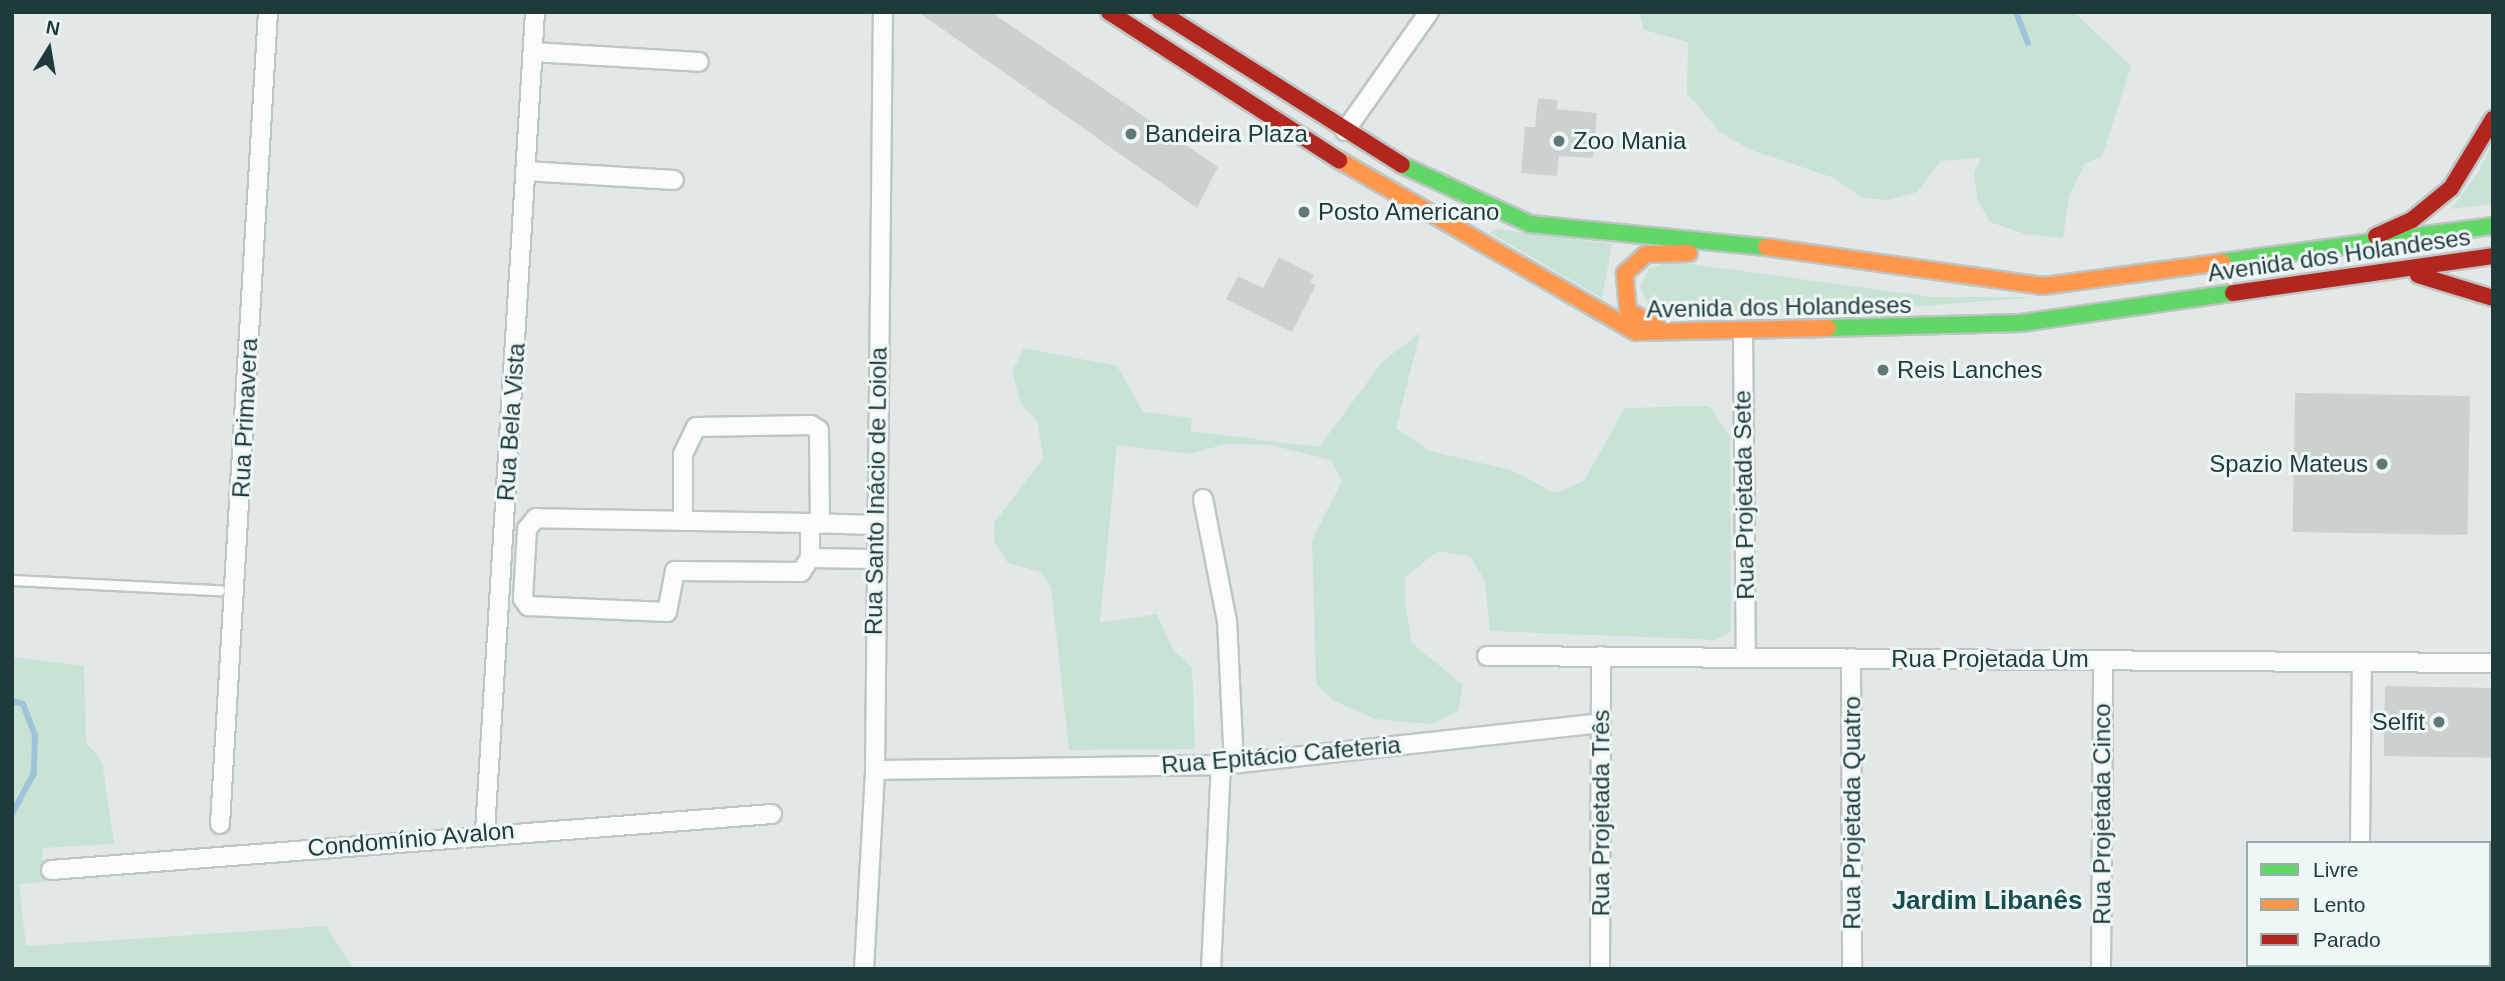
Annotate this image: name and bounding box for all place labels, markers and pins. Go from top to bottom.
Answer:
place label: Bandeira Plaza [1145,120,1308,148]
marker: Bandeira Plaza [1123,126,1139,142]
place label: Zoo Mania [1573,127,1686,155]
marker: Zoo Mania [1551,133,1567,149]
place label: Posto Americano [1318,198,1501,226]
marker: Posto Americano [1296,204,1312,220]
place label: Reis Lanches [1897,356,2042,384]
marker: Reis Lanches [1875,362,1891,378]
place label: Spazio Mateus [2209,450,2368,478]
marker: Spazio Mateus [2374,456,2390,472]
place label: Selfit [2372,708,2425,736]
marker: Selfit [2431,714,2447,730]

